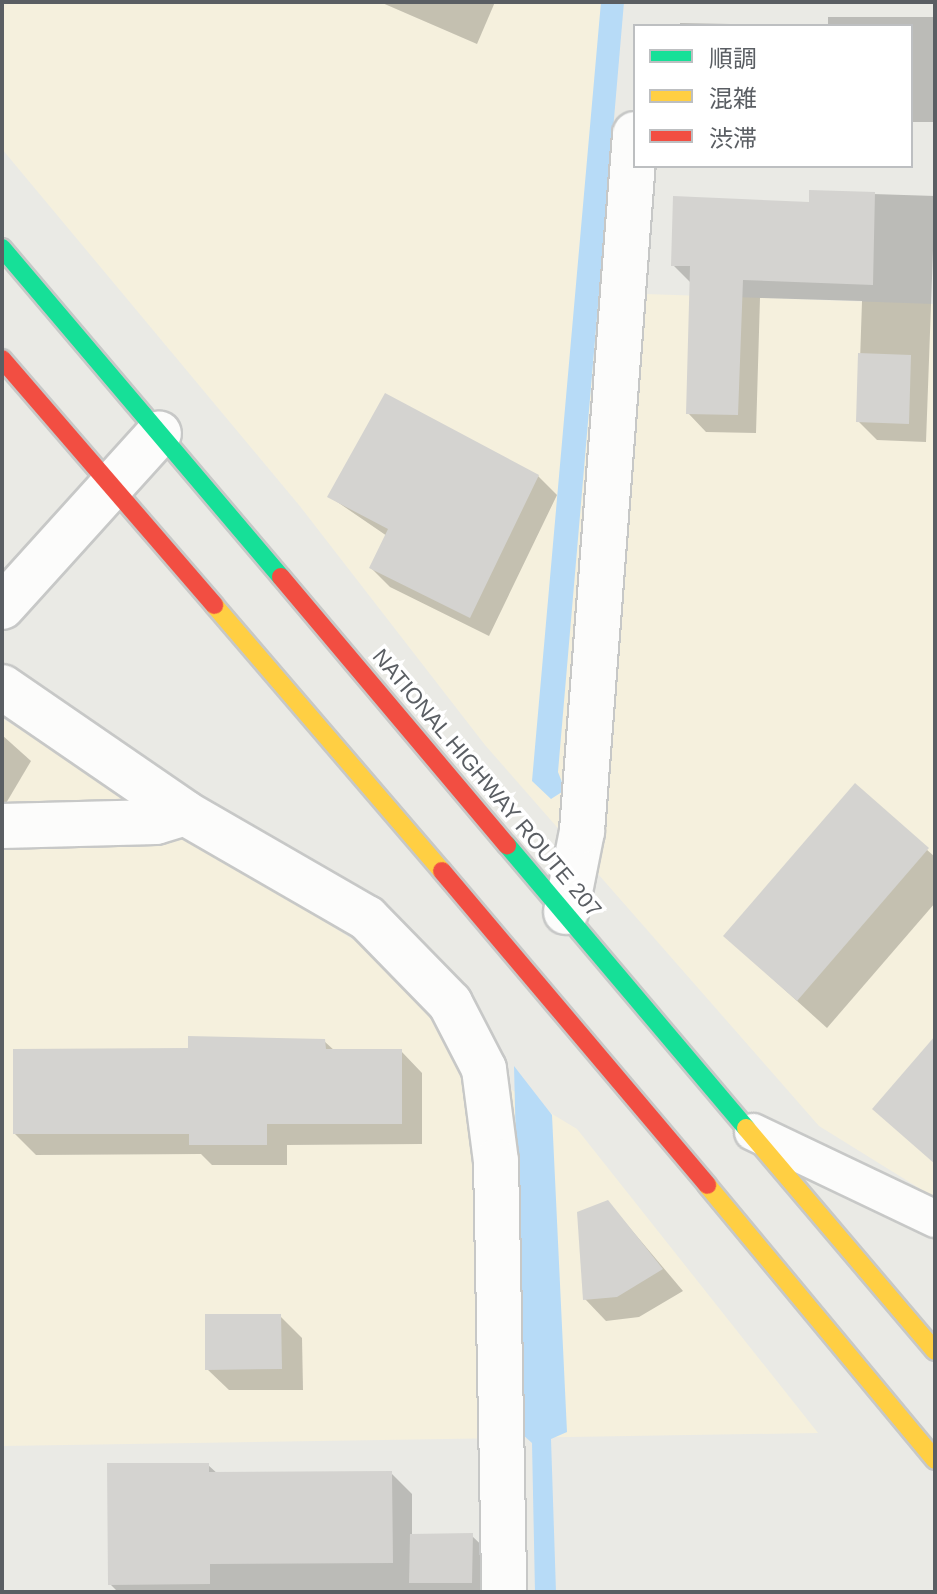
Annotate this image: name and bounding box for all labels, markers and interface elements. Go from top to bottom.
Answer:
legend [633,24,913,168]
text: 順調 [709,45,757,72]
text: 混雑 [709,85,757,112]
text: 渋滞 [709,125,757,152]
street label: NATIONAL HIGHWAY ROUTE 207 [367,643,607,923]

